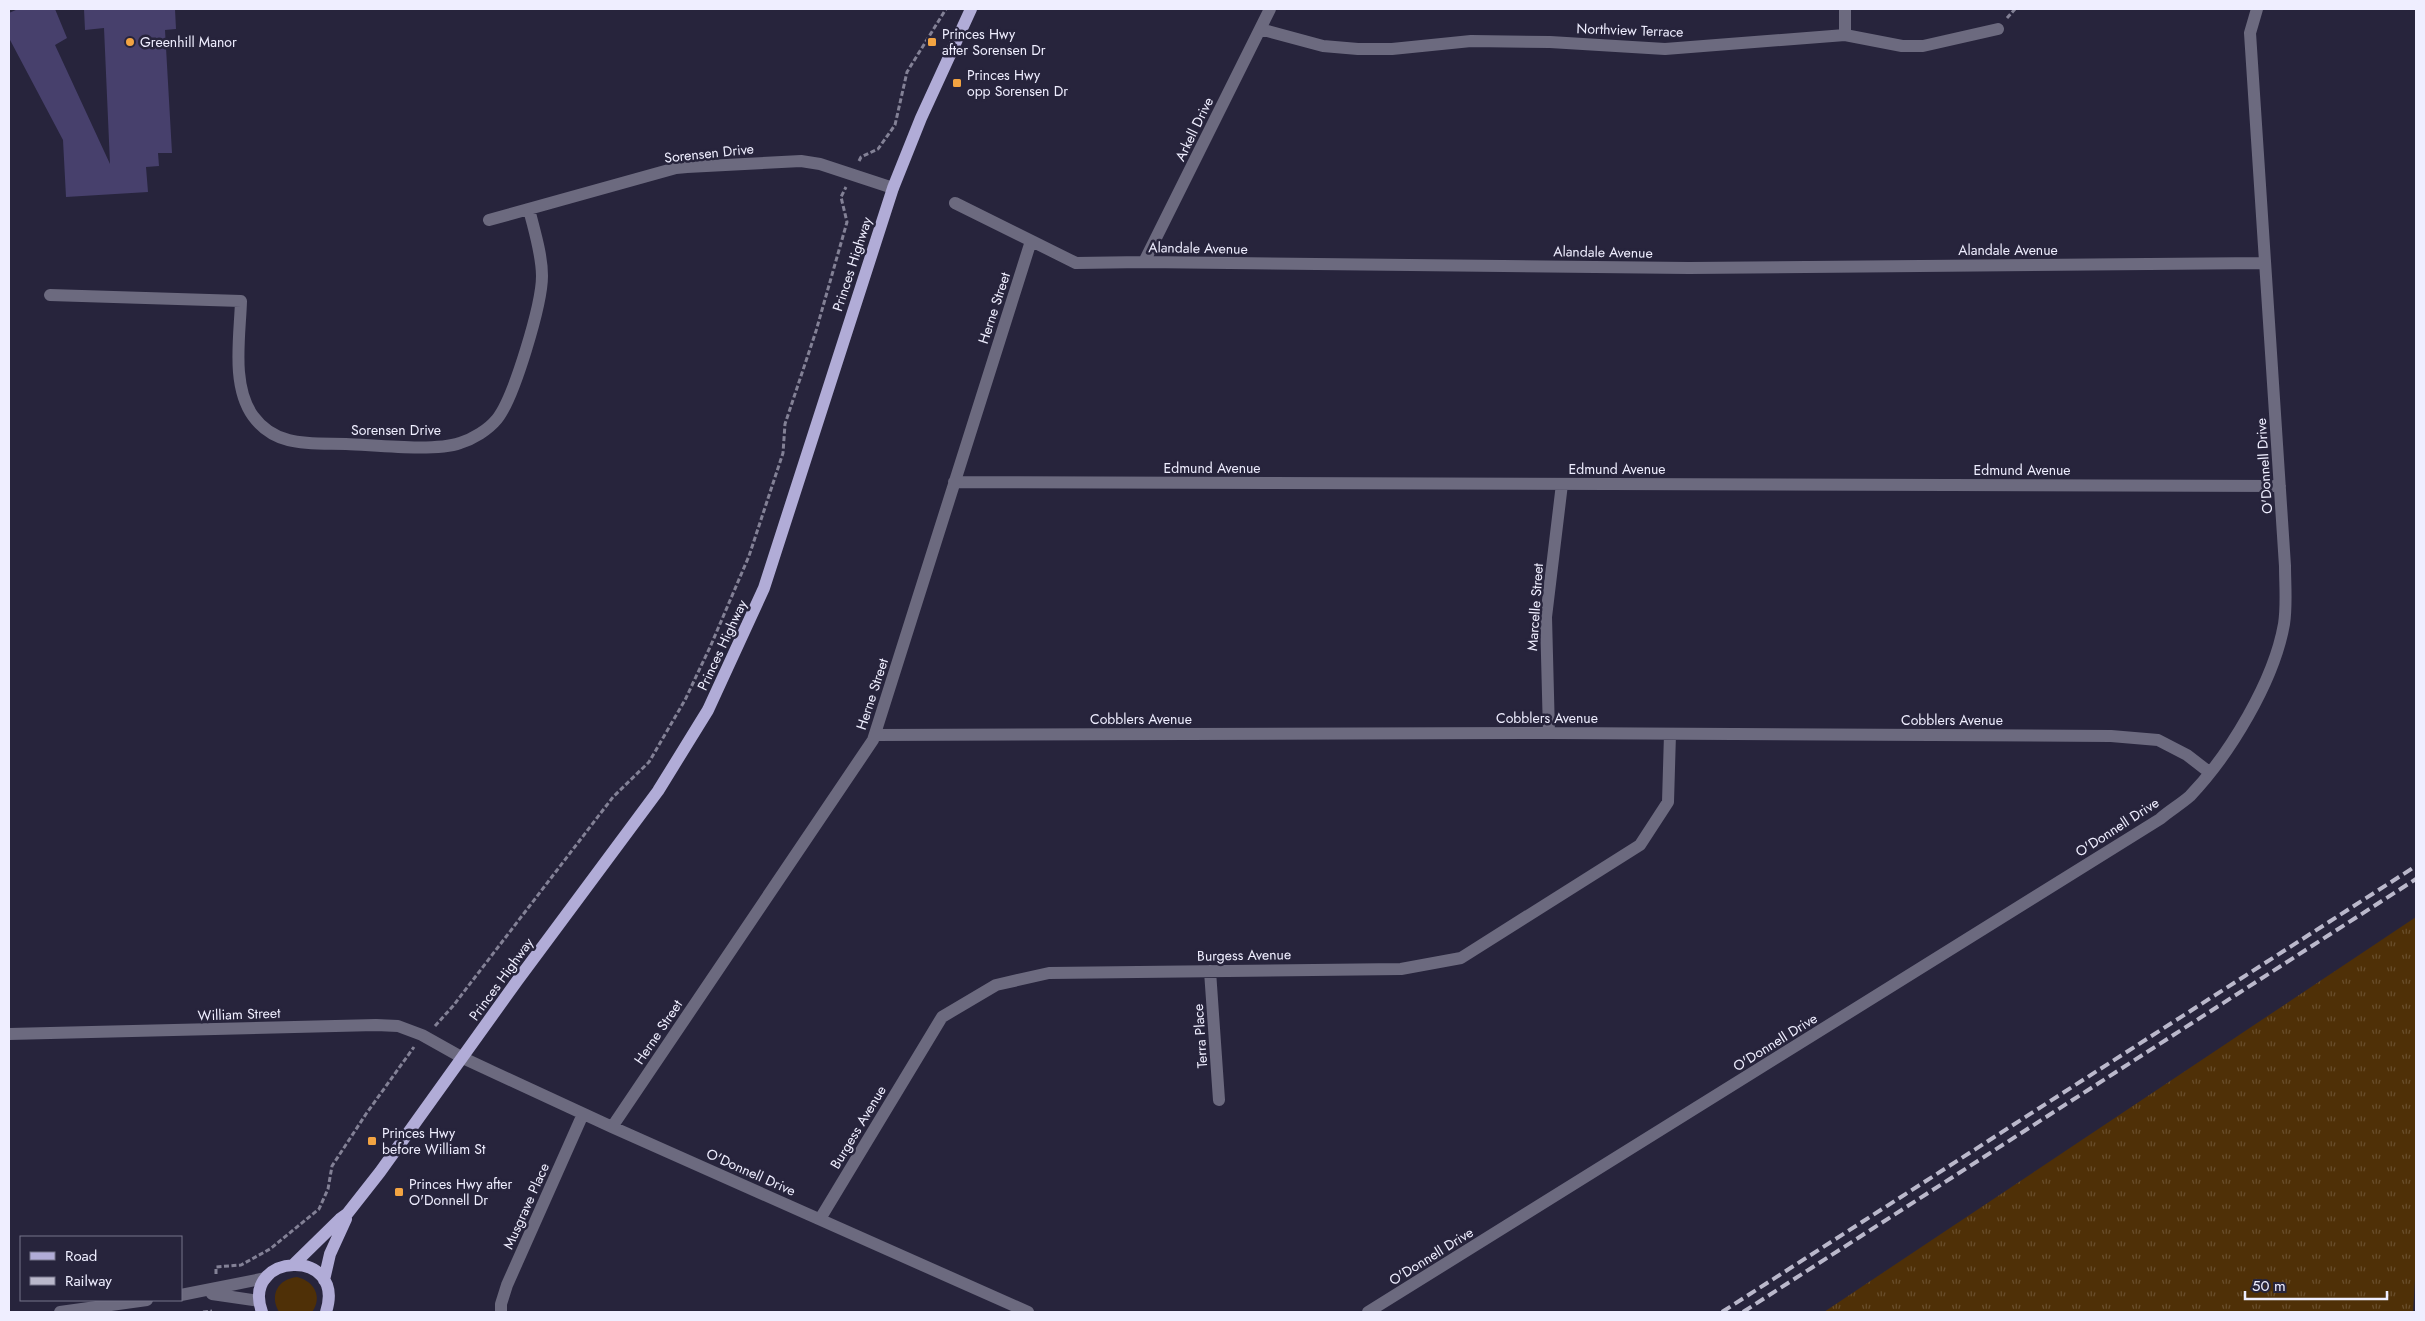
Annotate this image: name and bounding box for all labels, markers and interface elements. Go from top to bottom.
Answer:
street label: Northview Terrace [1576,18,1684,42]
place label: Princes Hwy after Sorensen Dr [942,24,1046,60]
place label: Greenhill Manor [140,32,237,52]
marker: Greenhill Manor [124,36,136,48]
marker: Princes Hwy after Sorensen Dr [926,36,938,48]
place label: Princes Hwy opp Sorensen Dr [967,65,1068,101]
marker: Princes Hwy opp Sorensen Dr [951,77,963,89]
street label: Arkell Drive [1170,94,1218,164]
street label: Sorensen Drive [663,138,755,168]
street label: Princes Highway [827,213,877,314]
street label: Alandale Avenue [1148,237,1248,259]
street label: Alandale Avenue [1958,240,2058,260]
street label: Alandale Avenue [1553,241,1653,263]
street label: Herne Street [973,269,1015,346]
street label: O'Donnell Drive [2251,417,2277,515]
street label: Sorensen Drive [351,420,441,440]
street label: Edmund Avenue [1163,458,1261,478]
street label: Edmund Avenue [1568,459,1666,479]
street label: Edmund Avenue [1973,460,2071,480]
street label: Marcelle Street [1522,562,1548,652]
street label: Princes Highway [692,596,752,694]
street label: Herne Street [851,655,893,732]
street label: Cobblers Avenue [1496,708,1598,728]
street label: Cobblers Avenue [1090,709,1192,729]
street label: Cobblers Avenue [1901,710,2003,730]
street label: O'Donnell Drive [2071,793,2163,861]
street label: Princes Highway [464,933,538,1025]
street label: Burgess Avenue [1197,944,1291,966]
street label: Herne Street [629,995,687,1068]
street label: William Street [197,1003,281,1025]
street label: Terra Place [1188,1003,1212,1069]
street label: O'Donnell Drive [1729,1008,1821,1076]
street label: Burgess Avenue [825,1082,891,1172]
place label: Princes Hwy before William St [382,1123,486,1159]
marker: Princes Hwy before William St [366,1135,378,1147]
street label: O'Donnell Drive [703,1143,799,1201]
street label: Musgrave Place [498,1160,554,1252]
place label: Princes Hwy after O'Donnell Dr [409,1174,513,1210]
marker: Princes Hwy after O'Donnell Dr [393,1186,405,1198]
street label: O'Donnell Drive [1385,1222,1477,1290]
legend [20,1236,182,1301]
text: Road [65,1245,97,1267]
scale bar [2245,1268,2388,1300]
text: Railway [65,1270,112,1292]
text: 50 m [2252,1275,2286,1297]

